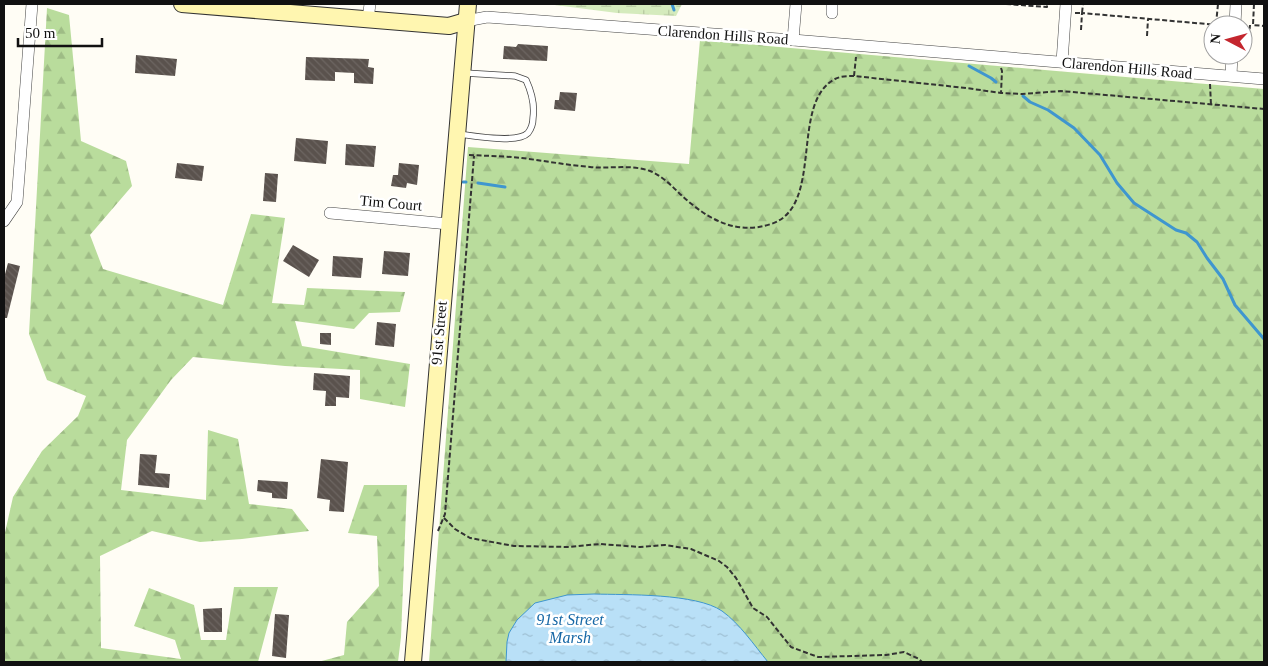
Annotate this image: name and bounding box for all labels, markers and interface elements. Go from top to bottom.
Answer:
scale bar [18,15,101,47]
north arrow [1203,15,1253,65]
street label: Clarendon Hills Road [657,22,789,48]
text: 50 m [25,25,56,41]
text: N [1208,33,1224,45]
street label: Clarendon Hills Road [1061,54,1193,82]
street label: Tim Court [359,192,424,214]
street label: 91st Street [428,300,450,365]
water label: 91st Street Marsh [536,611,604,646]

